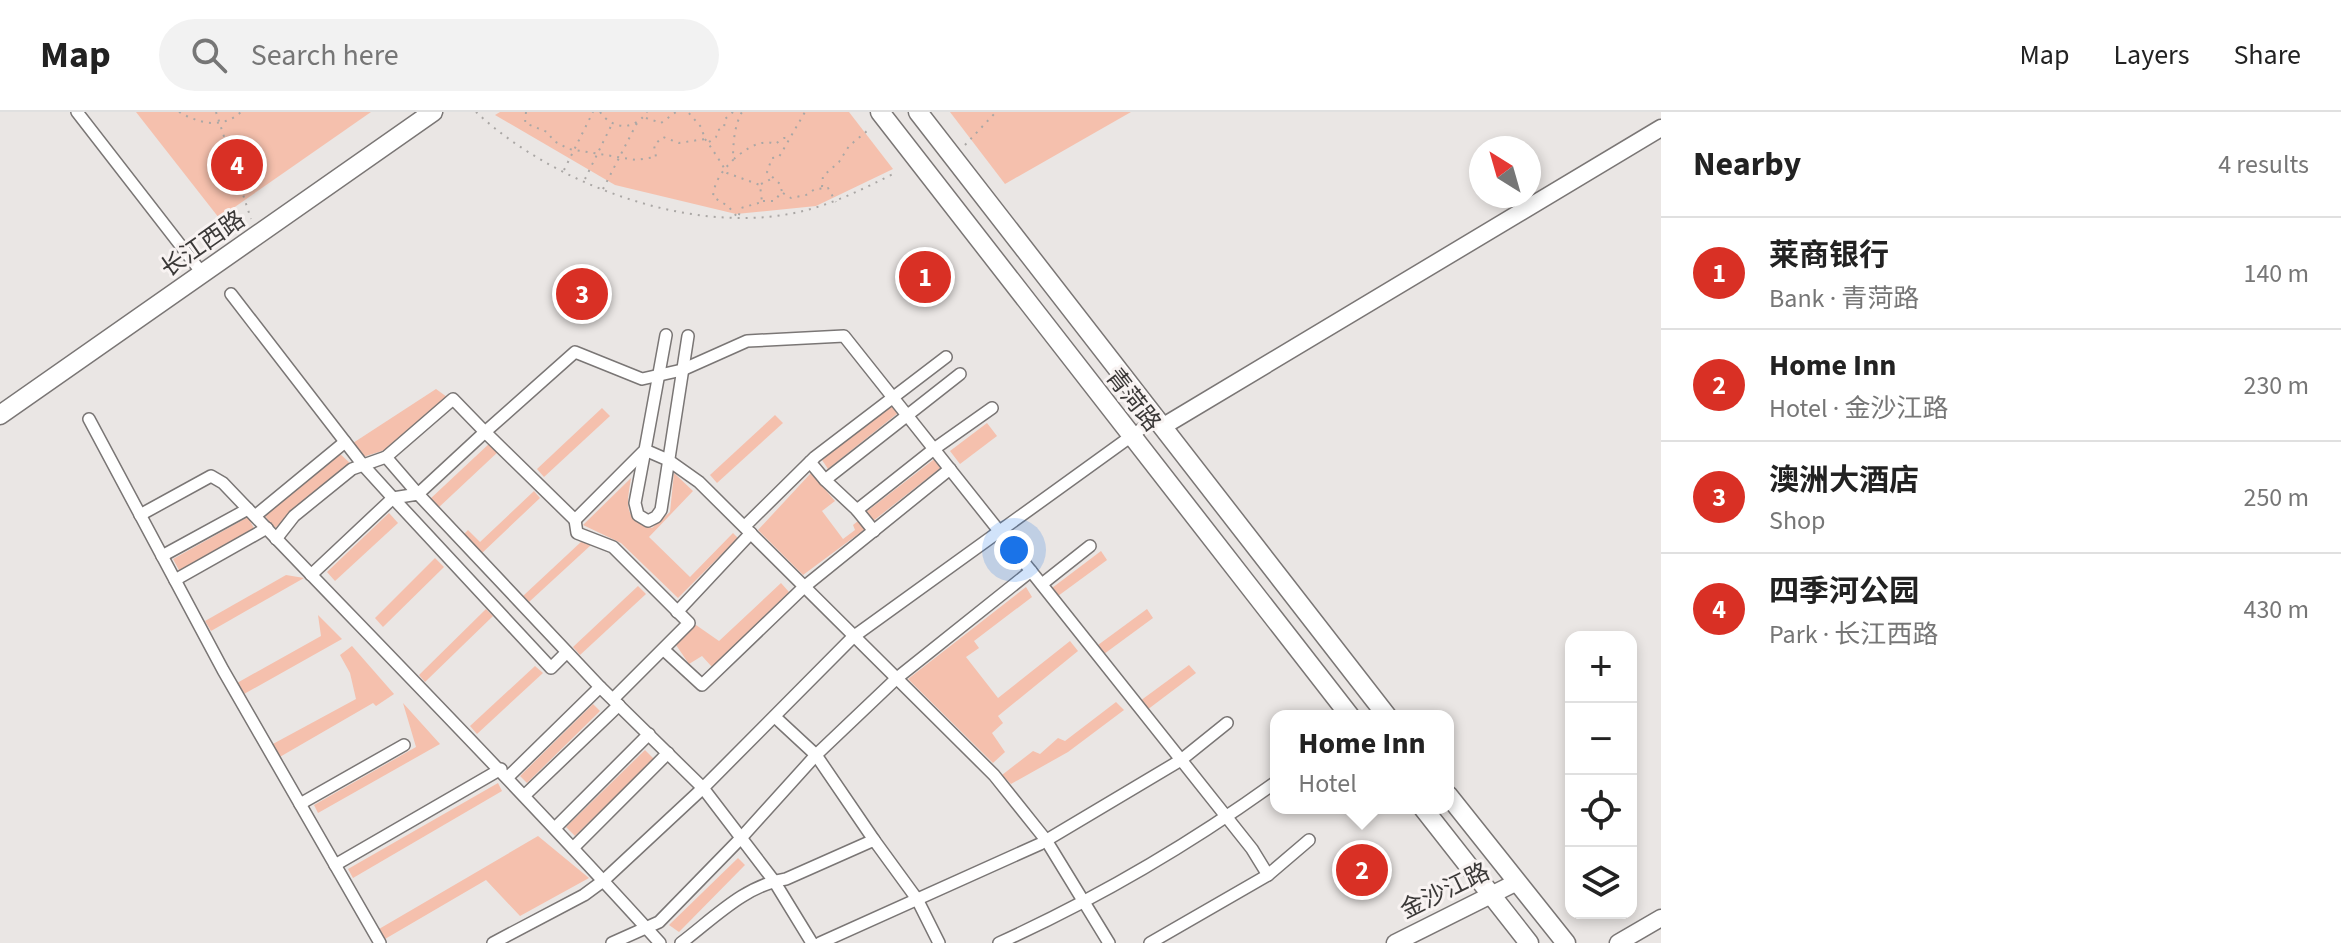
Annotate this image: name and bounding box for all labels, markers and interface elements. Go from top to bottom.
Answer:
search box [159,19,719,91]
text: Map [40,28,111,82]
icon: search [187,33,231,77]
text: Search here [251,34,399,77]
text: Map [2019,35,2069,75]
text: Layers [2113,35,2189,75]
text: Share [2233,35,2301,75]
pin: 4 [211,135,263,195]
north arrow [1469,136,1541,208]
text: Nearby [1693,140,1801,189]
text: 4 results [2218,146,2309,183]
street label: 长江西路 [154,202,252,286]
text: 莱商银行 [1769,234,1889,277]
pin: 1 [899,247,951,307]
text: 1 [1712,255,1726,292]
text: 140 m [2243,255,2309,292]
pin: 3 [556,264,608,324]
text: Bank · 青菏路 [1769,280,1919,317]
text: Home Inn [1769,344,1896,387]
street label: 青菏路 [1097,361,1169,439]
text: 2 [1712,367,1726,404]
text: 230 m [2243,367,2309,404]
text: Hotel · 金沙江路 [1769,390,1948,427]
text: 澳洲大酒店 [1769,459,1919,502]
text: 3 [1712,479,1726,516]
text: 250 m [2243,479,2309,516]
text: Shop [1769,502,1826,539]
your location [994,530,1034,570]
text: 四季河公园 [1769,570,1919,613]
text: 4 [1712,591,1726,628]
text: 430 m [2243,591,2309,628]
text: Park · 长江西路 [1769,616,1938,653]
map controls [1565,631,1637,919]
button: + [1565,631,1637,703]
button: − [1565,703,1637,775]
popup [1270,710,1454,814]
text: Home Inn [1298,722,1426,765]
text: Hotel [1298,765,1357,802]
button: locate [1565,775,1637,847]
pin: 2 [1336,840,1388,900]
button: layers [1565,847,1637,919]
street label: 金沙江路 [1394,854,1496,928]

